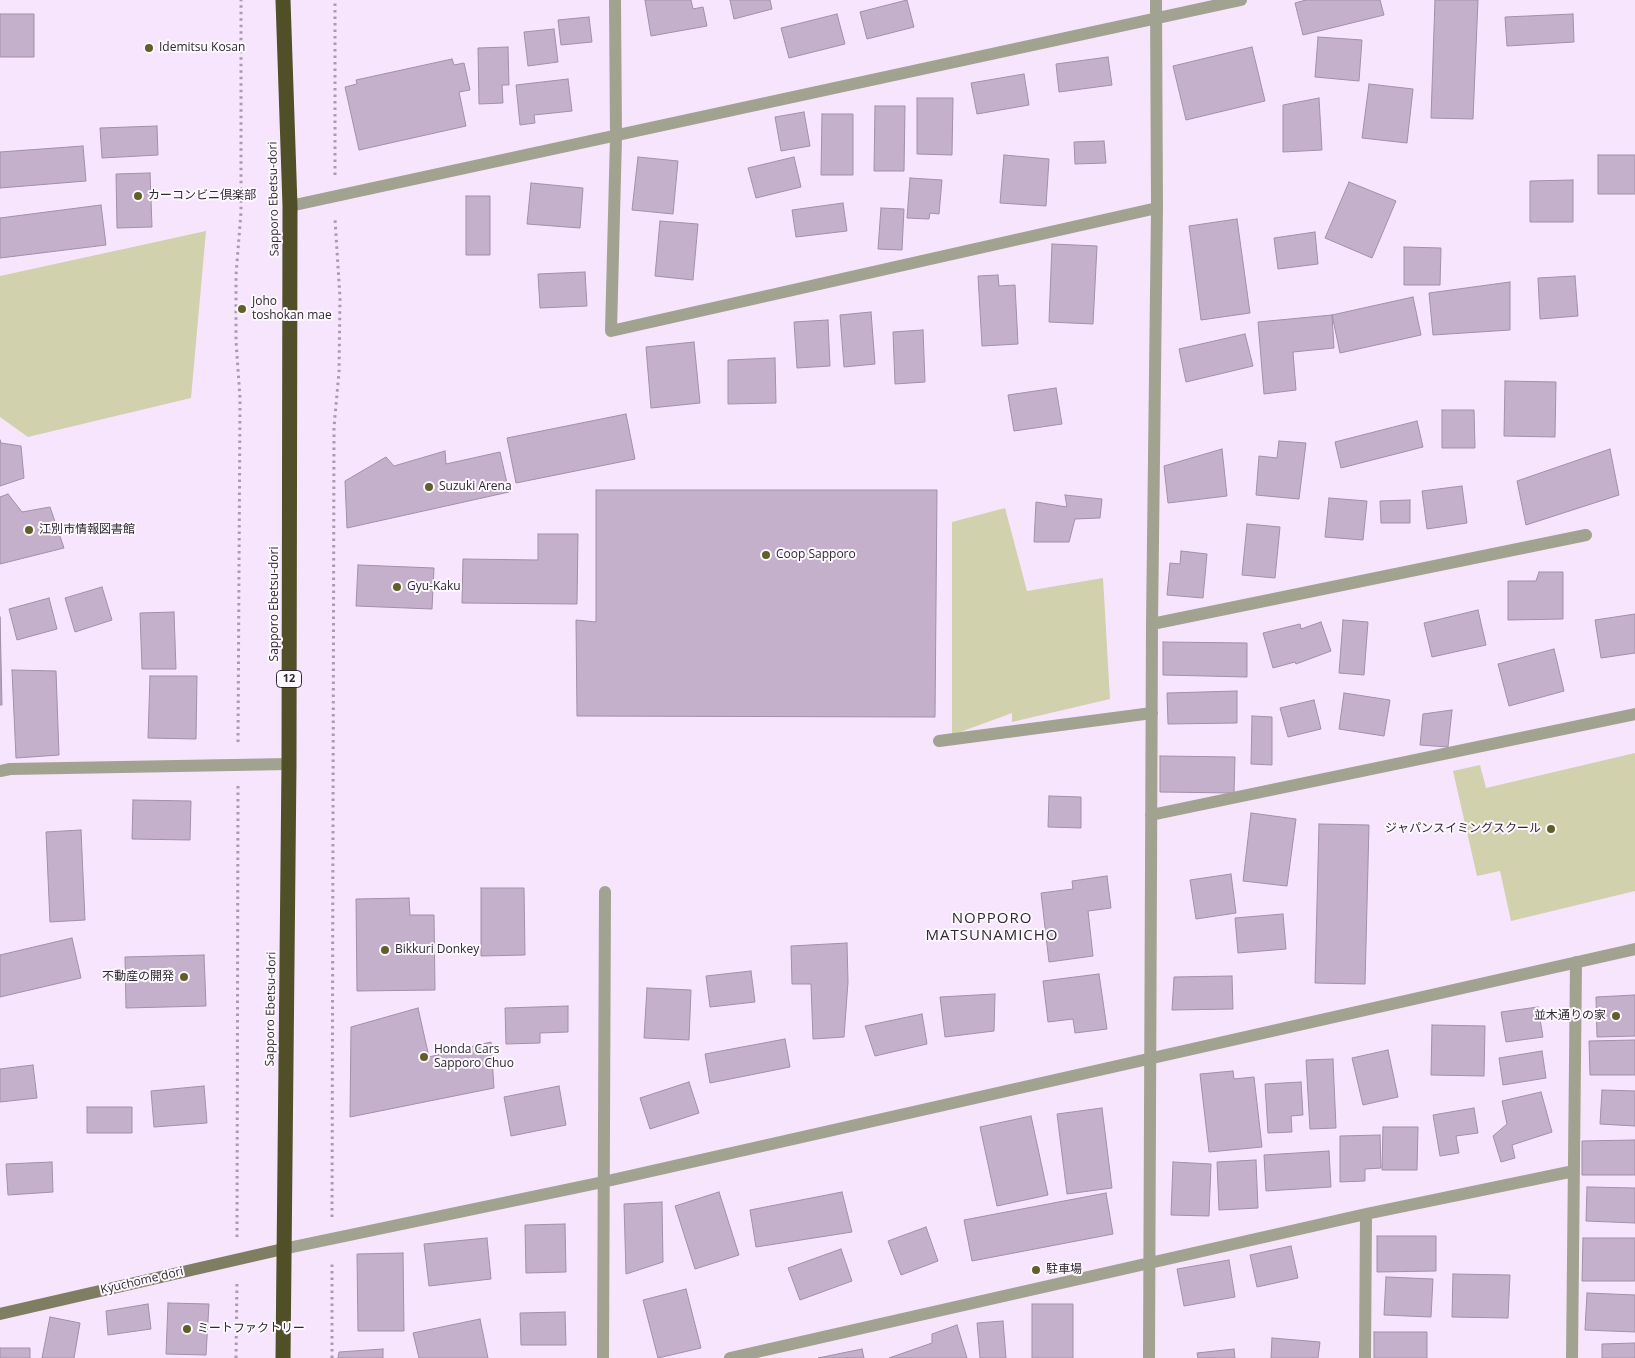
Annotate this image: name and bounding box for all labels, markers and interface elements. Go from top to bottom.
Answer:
place label: Idemitsu Kosan [159,41,245,55]
marker: Idemitsu Kosan [143,42,155,54]
street label: Sapporo Ebetsu-dori [266,141,282,257]
place label: カーコンビニ倶楽部 [148,189,256,203]
marker: カーコンビニ倶楽部 [132,190,144,202]
place label: Joho toshokan mae [252,295,332,323]
marker: Joho toshokan mae [236,303,248,315]
place label: Suzuki Arena [439,480,512,494]
marker: Suzuki Arena [423,481,435,493]
place label: 江別市情報図書館 [39,523,135,537]
marker: 江別市情報図書館 [23,524,35,536]
street label: Sapporo Ebetsu-dori [268,547,282,661]
place label: Coop Sapporo [776,548,856,562]
marker: Coop Sapporo [760,549,772,561]
place label: Gyu-Kaku [407,580,461,594]
marker: Gyu-Kaku [391,581,403,593]
road number: 12 [276,671,302,688]
place label: ジャパンスイミングスクール [1385,822,1541,836]
marker: ジャパンスイミングスクール [1545,823,1557,835]
district label: NOPPORO MATSUNAMICHO [924,910,1060,945]
place label: Bikkuri Donkey [395,943,479,957]
marker: Bikkuri Donkey [379,944,391,956]
street label: Sapporo Ebetsu-dori [263,951,279,1067]
place label: 不動産の開発 [102,970,174,984]
marker: 不動産の開発 [178,971,190,983]
place label: 並木通りの家 [1534,1009,1606,1023]
marker: 並木通りの家 [1610,1010,1622,1022]
place label: Honda Cars Sapporo Chuo [434,1043,514,1071]
marker: Honda Cars Sapporo Chuo [418,1051,430,1063]
place label: 駐車場 [1046,1263,1082,1277]
street label: Kyuchome dori [99,1264,185,1298]
marker: 駐車場 [1030,1264,1042,1276]
place label: ミートファクトリー [197,1322,305,1336]
marker: ミートファクトリー [181,1323,193,1335]

